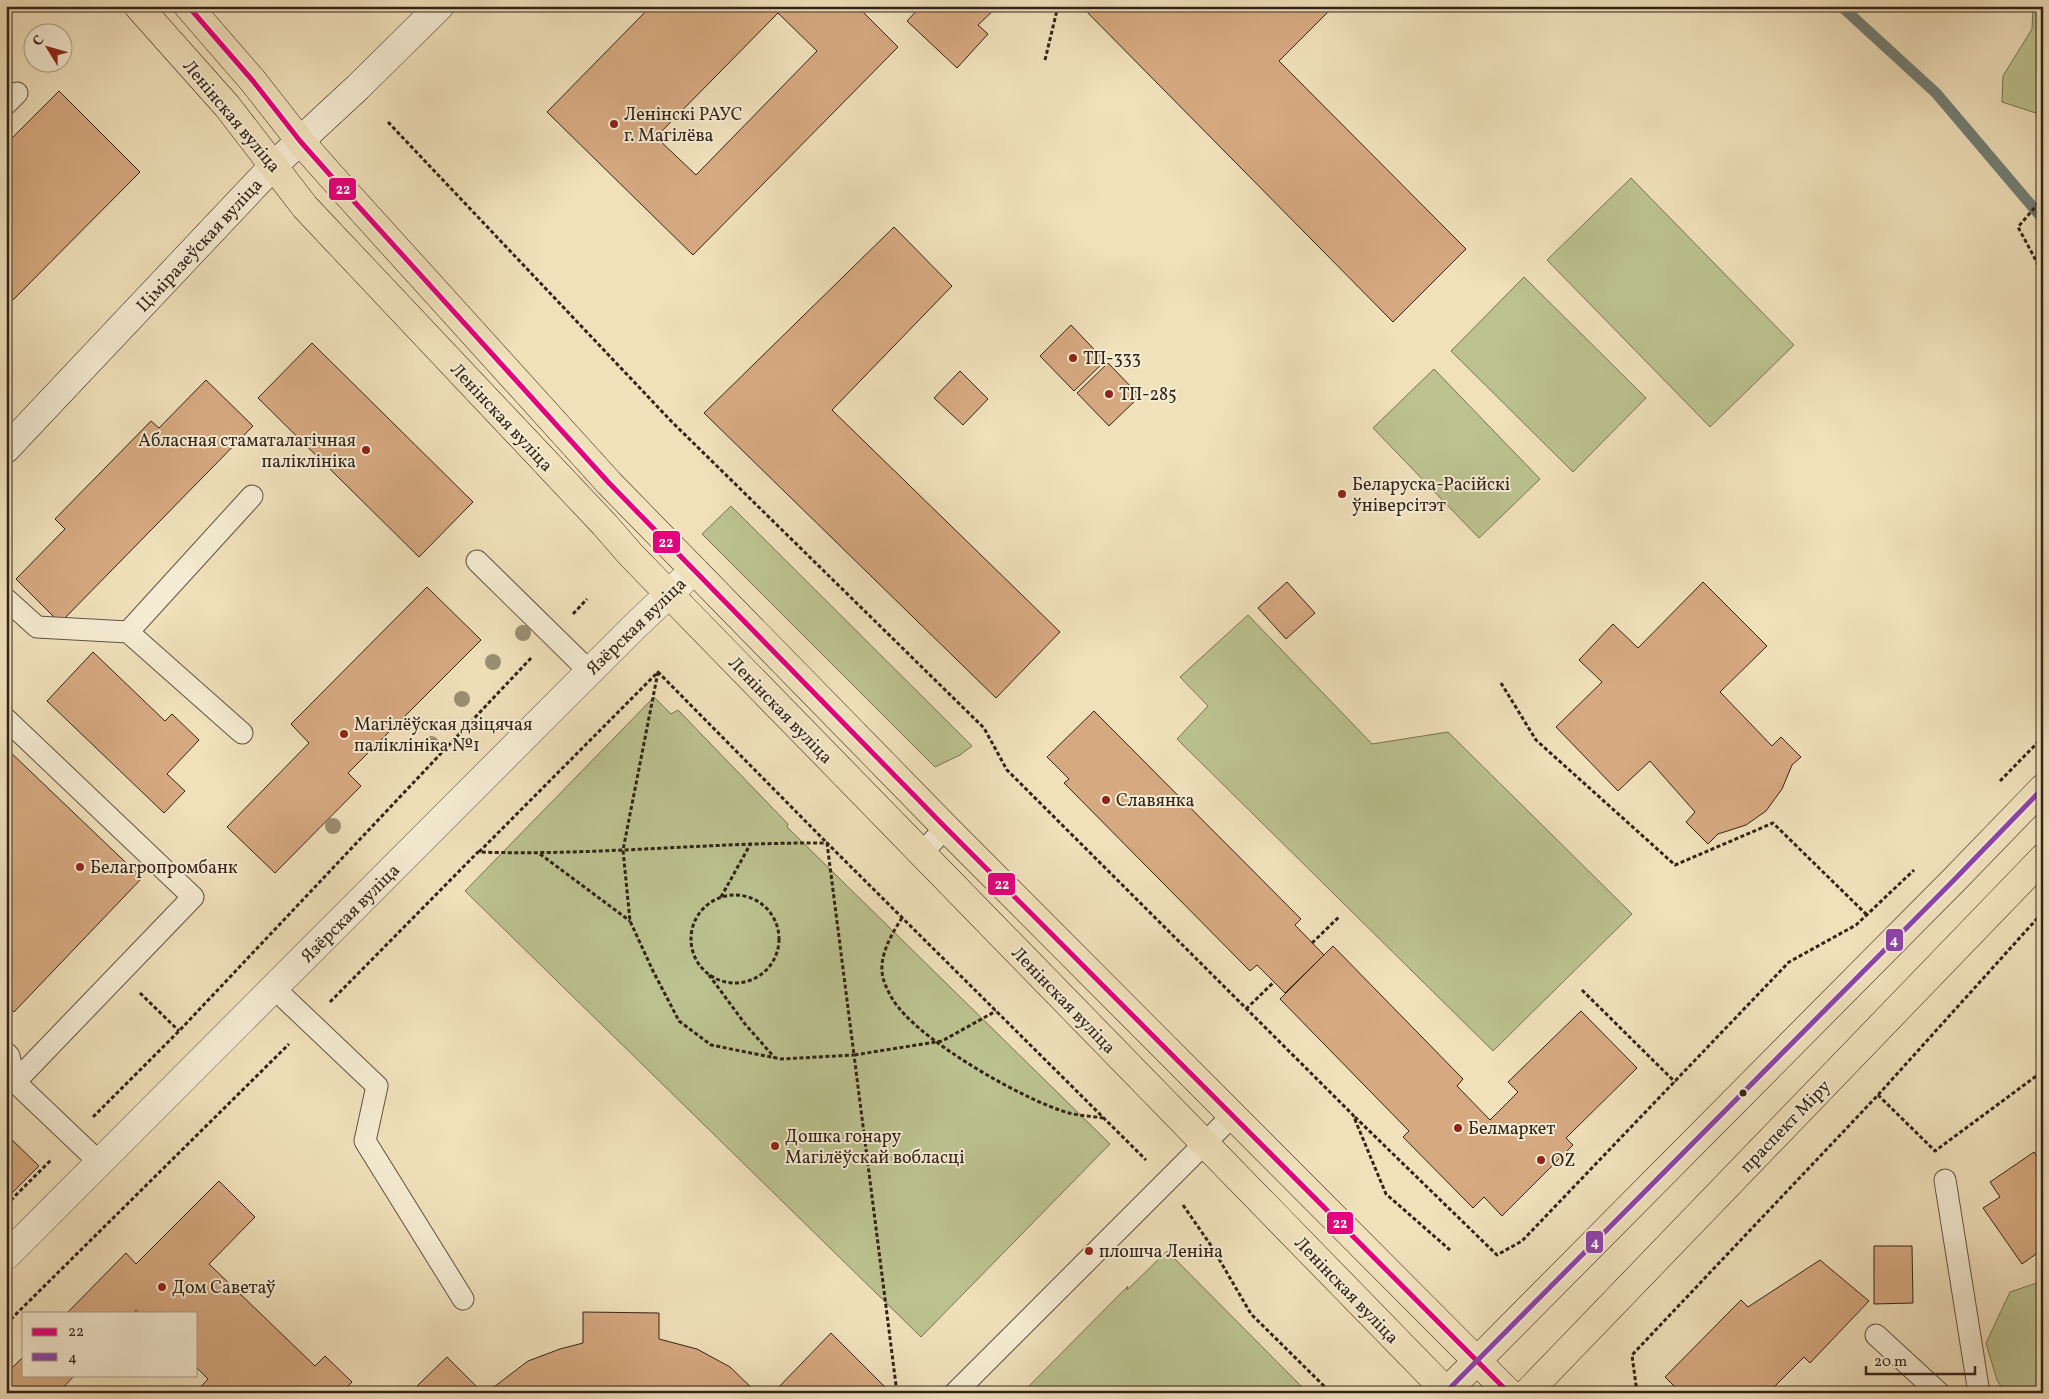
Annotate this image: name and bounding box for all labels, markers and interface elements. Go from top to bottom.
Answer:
north arrow [22,22,72,72]
text: С [29,32,49,50]
street label: Ленінская вуліца [176,55,286,179]
place label: Ленінскі РАУС г. Магілёва [624,103,742,149]
marker: Ленінскі РАУС г. Магілёва [608,118,620,130]
street label: Ціміразеўская вуліца [131,174,269,319]
line badge: 22 [328,177,357,201]
text: 22 [336,181,350,200]
place label: ТП-333 [1083,347,1141,372]
marker: ТП-333 [1067,352,1079,364]
street label: Ленінская вуліца [444,358,558,478]
place label: ТП-285 [1119,383,1177,408]
marker: ТП-285 [1103,388,1115,400]
place label: Абласная стаматалагічная паліклініка [138,429,356,475]
marker: Абласная стаматалагічная паліклініка [360,444,372,456]
place label: Беларуска-Расійскі ўніверсітэт [1352,473,1510,519]
marker: Беларуска-Расійскі ўніверсітэт [1336,488,1348,500]
line badge: 22 [652,530,681,554]
text: 22 [659,534,673,553]
street label: Язёрская вуліца [581,573,693,682]
street label: Ленінская вуліца [722,652,838,770]
place label: Магілёўская дзіцячая паліклініка №1 [354,713,532,759]
marker: Магілёўская дзіцячая паліклініка №1 [338,728,350,740]
place label: Славянка [1116,789,1194,814]
marker: Славянка [1100,794,1112,806]
place label: Белагропромбанк [90,856,238,881]
street label: Язёрская вуліца [296,859,406,969]
marker: Белагропромбанк [74,861,86,873]
line badge: 22 [987,872,1016,896]
text: 22 [995,876,1009,895]
line badge: 4 [1885,928,1904,952]
text: 4 [1890,932,1899,951]
street label: Ленінская вуліца [1005,942,1121,1060]
street label: праспект Міру [1735,1075,1837,1179]
unlabelled marker [1738,1088,1748,1098]
place label: Белмаркет [1468,1117,1555,1142]
marker: Белмаркет [1452,1122,1464,1134]
place label: Дошка гонару Магілёўскай вобласці [785,1125,965,1171]
marker: Дошка гонару Магілёўскай вобласці [769,1140,781,1152]
place label: OZ [1551,1149,1576,1174]
marker: OZ [1535,1154,1547,1166]
line badge: 22 [1326,1211,1354,1235]
text: 22 [1333,1215,1347,1234]
line badge: 4 [1585,1230,1604,1254]
street label: Ленінская вуліца [1288,1232,1404,1350]
text: 4 [1591,1234,1600,1253]
place label: плошча Леніна [1099,1240,1223,1265]
marker: плошча Леніна [1083,1245,1095,1257]
place label: Дом Саветаў [172,1276,276,1301]
marker: Дом Саветаў [156,1281,168,1293]
legend [22,1312,198,1376]
text: 22 [68,1322,84,1343]
scale bar [1866,1344,1975,1376]
text: 4 [68,1348,77,1369]
text: 20 m [1874,1352,1907,1373]

